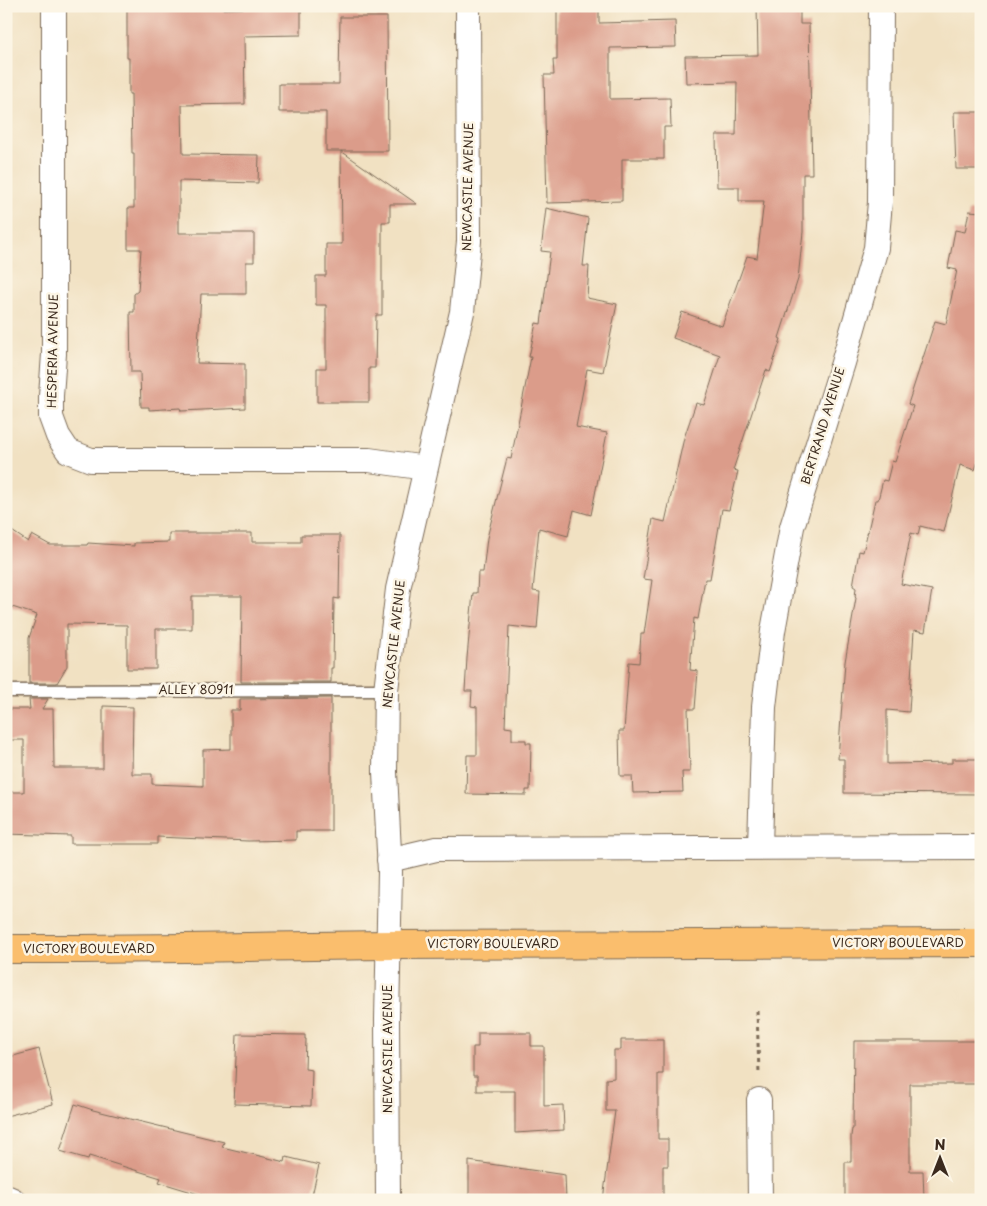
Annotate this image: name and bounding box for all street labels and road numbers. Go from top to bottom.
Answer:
street label: NEWCASTLE AVENUE [457,123,477,251]
street label: HESPERIA AVENUE [42,294,62,408]
street label: BERTRAND AVENUE [796,365,848,487]
street label: NEWCASTLE AVENUE [377,579,409,709]
street label: ALLEY 80911 [159,680,233,698]
street label: VICTORY BOULEVARD [832,933,964,951]
street label: VICTORY BOULEVARD [427,934,559,952]
street label: VICTORY BOULEVARD [23,939,155,957]
street label: NEWCASTLE AVENUE [378,985,396,1113]

